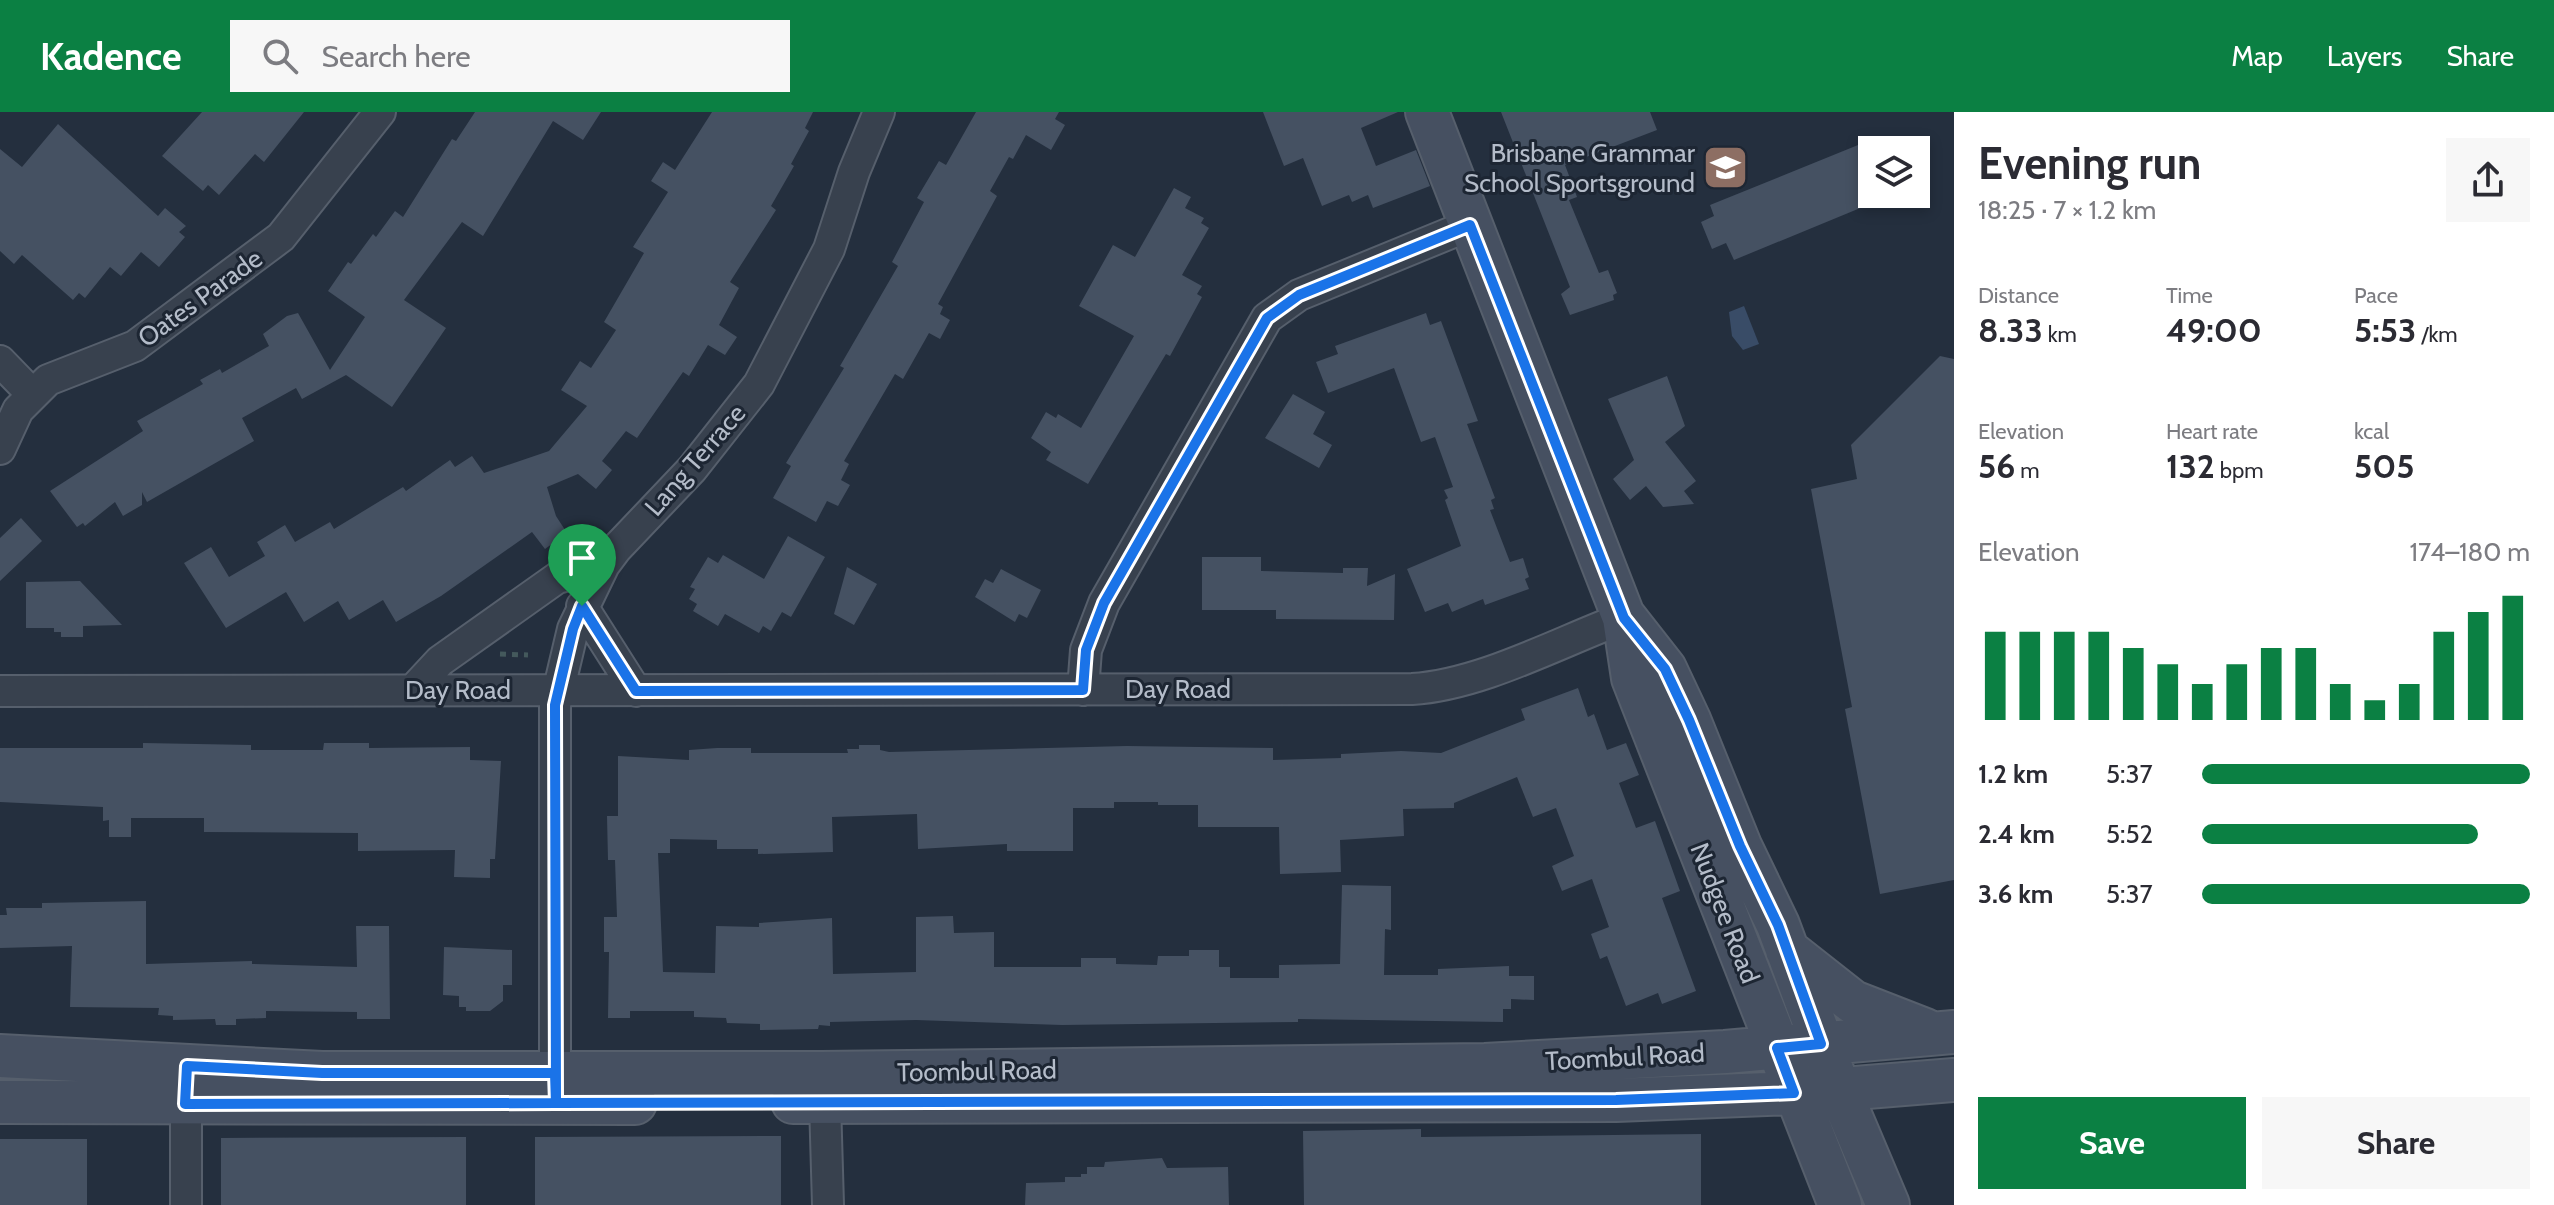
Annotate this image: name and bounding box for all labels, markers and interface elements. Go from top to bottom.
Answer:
search box [230,20,790,92]
text: Kadence [40,33,182,80]
icon: search [258,34,302,78]
text: Search here [322,38,471,75]
text: Map [2231,39,2283,73]
text: Layers [2327,39,2402,73]
text: Share [2446,39,2514,73]
map controls [1858,136,1930,208]
button: layers [1858,136,1930,208]
place label: Brisbane Grammar School Sportsground [1464,137,1696,199]
text: Evening run [1978,137,2201,190]
button: share [2446,138,2530,222]
school or university icon: Brisbane Grammar School Sportsground [1702,144,1750,192]
text: 18:25 · 7 × 1.2 km [1978,194,2156,226]
street label: Oates Parade [132,242,268,354]
text: Distance [1978,282,2059,309]
text: Time [2166,282,2213,309]
text: Pace [2354,282,2398,309]
text: 8.33 [1978,309,2043,351]
text: 49:00 [2166,309,2262,351]
text: 5:53 [2354,309,2416,351]
text: km [2043,321,2077,348]
text: /km [2416,321,2458,348]
street label: Lang Terrace [638,398,752,522]
text: Elevation [1978,418,2064,445]
text: Heart rate [2166,418,2258,445]
text: kcal [2354,418,2389,445]
text: 56 [1978,445,2015,487]
text: 132 [2166,445,2215,487]
text: 505 [2354,445,2415,487]
text: m [2015,457,2040,484]
text: bpm [2215,457,2264,484]
pin [548,524,616,606]
icon: arrive [560,536,604,580]
text: Elevation [1978,536,2080,568]
text: 174–180 m [2410,536,2530,568]
street label: Day Road [1125,673,1231,705]
street label: Day Road [405,674,511,706]
text: 1.2 km [1978,758,2048,790]
text: 5:37 [2106,758,2153,790]
text: 2.4 km [1978,818,2055,850]
text: 5:52 [2106,818,2153,850]
street label: Nudgee Road [1684,838,1766,988]
text: 3.6 km [1978,878,2053,910]
text: 5:37 [2106,878,2153,910]
street label: Toombul Road [1544,1037,1706,1077]
street label: Toombul Road [897,1054,1057,1088]
button: Save [1978,1097,2246,1189]
button: Share [2262,1097,2530,1189]

